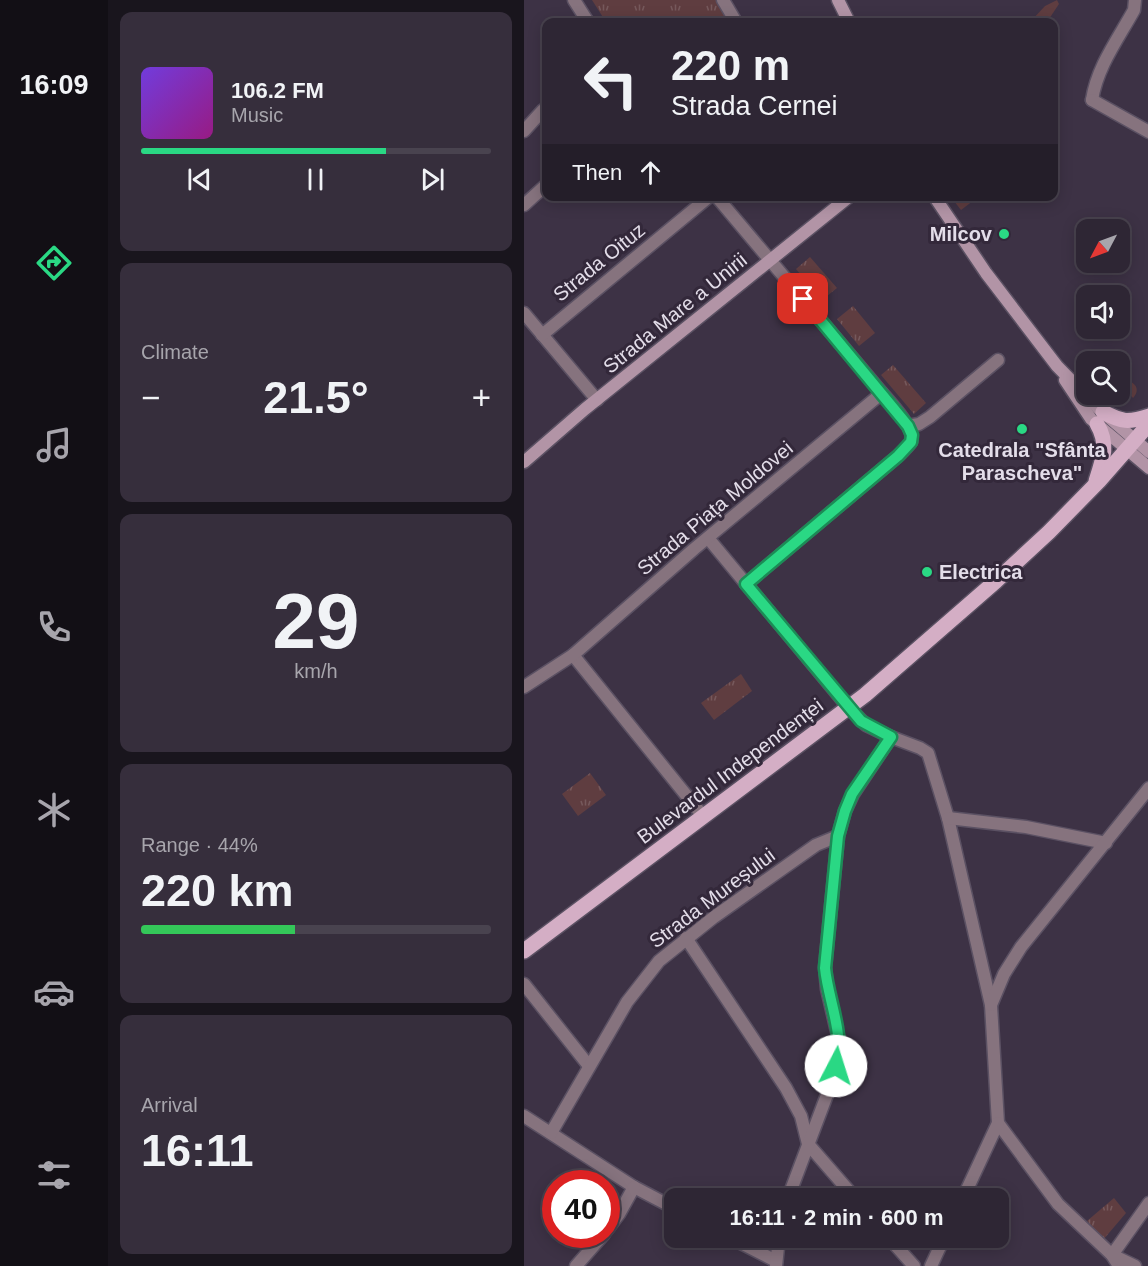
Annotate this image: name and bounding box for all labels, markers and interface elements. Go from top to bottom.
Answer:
icon: left [572,42,650,120]
text: 220 m [671,42,790,89]
text: 16:09 [19,70,89,100]
text: 106.2 FM [231,78,324,103]
text: Strada Cernei [671,91,838,121]
text: Music [231,104,283,126]
icon: ahead [634,156,667,189]
text: Then [572,160,622,185]
icon: previous [183,163,216,196]
icon: pause [299,163,332,196]
icon: next [416,163,449,196]
street label: Strada Oituz [549,218,649,306]
north arrow [1076,219,1130,273]
map controls [1076,219,1130,405]
place label: Milcov [930,223,993,245]
marker: Milcov [997,227,1011,241]
icon: directions [33,242,75,284]
street label: Strada Mare a Unirii [599,248,751,378]
pin [777,273,828,324]
icon: arrive [786,282,819,315]
button: sound [1076,285,1130,339]
text: Climate [141,341,209,363]
button: search [1076,351,1130,405]
text: 21.5° [263,372,369,423]
text: − [141,379,160,416]
text: + [472,379,491,416]
marker: Catedrala "Sfânta Parascheva" [1015,422,1029,436]
icon: music [33,424,75,466]
street label: Strada Piața Moldovei [633,437,797,579]
place label: Catedrala "Sfânta Parascheva" [938,439,1107,484]
place label: Electrica [939,561,1023,583]
marker: Electrica [920,565,934,579]
text: 29 [273,577,359,665]
icon: phone [33,606,75,648]
text: km/h [294,660,338,682]
street label: Bulevardul Independenței [633,694,827,848]
icon: climate [33,789,75,831]
text: Range · 44% [141,834,258,856]
street label: Strada Mureșului [645,844,779,952]
text: 220 km [141,865,294,916]
icon: car [33,971,75,1013]
position arrow [804,1034,868,1098]
text: Arrival [141,1094,198,1116]
text: 16:11 [141,1125,254,1176]
icon: filters [33,1154,75,1196]
speed limit sign: 40 [542,1170,620,1248]
text: 16:11 · 2 min · 600 m [730,1205,944,1230]

